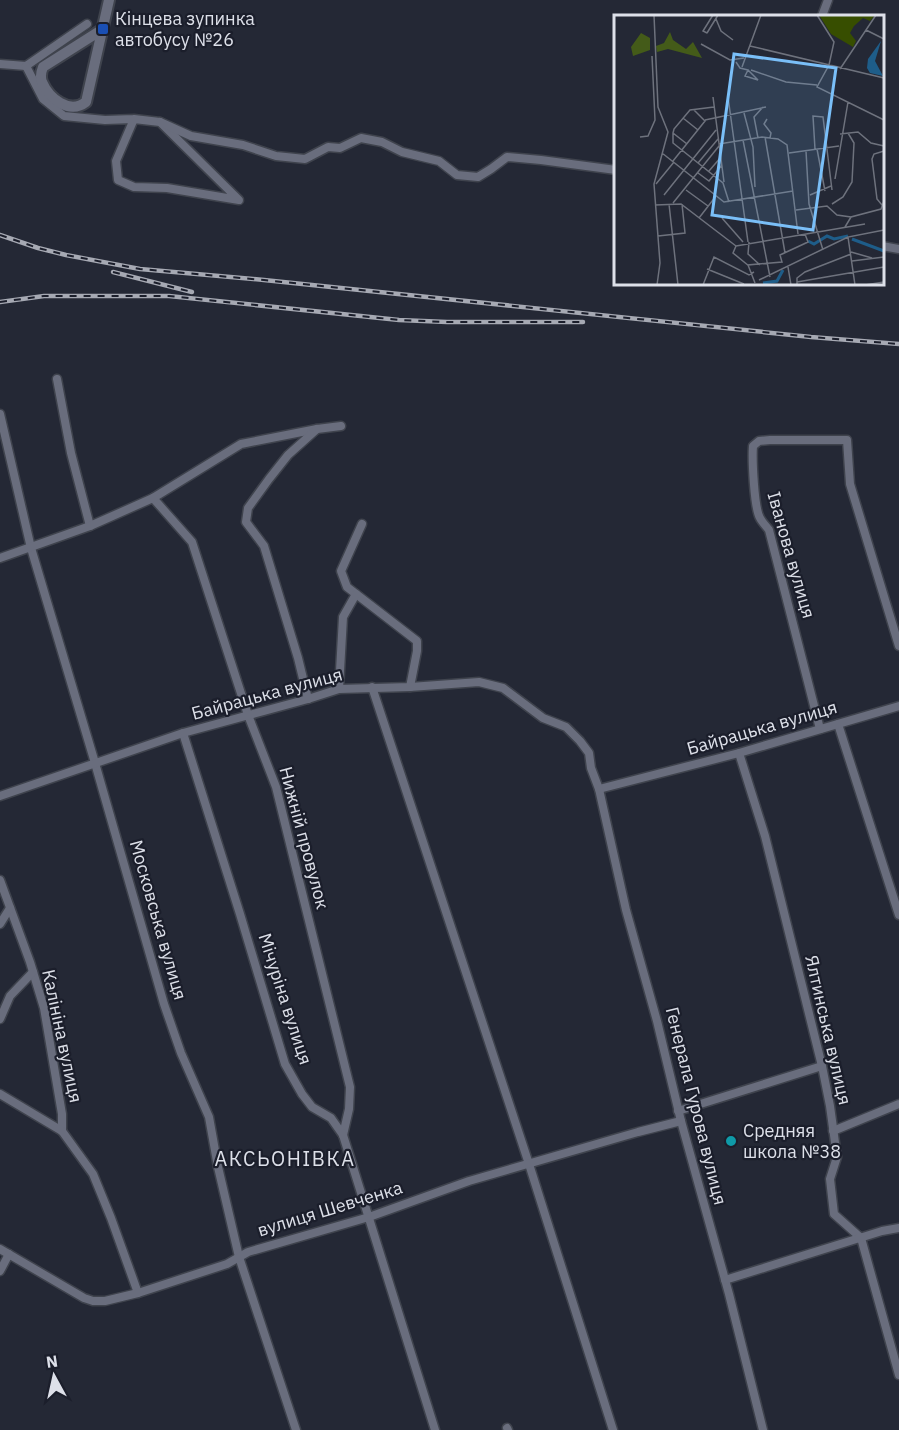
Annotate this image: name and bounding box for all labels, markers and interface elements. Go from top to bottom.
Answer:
place label: Кінцева зупинка автобусу №26 [115,7,255,51]
inset map [614,15,884,285]
marker: Кінцева зупинка автобусу №26 [96,22,110,36]
street label: Іванова вулиця [762,489,821,621]
street label: Байрацька вулиця [189,662,345,725]
street label: Байрацька вулиця [684,695,840,760]
street label: Нижній провулок [274,764,335,912]
street label: Московська вулиця [125,837,192,1002]
street label: Мічуріна вулиця [253,930,318,1068]
street label: Ялтинська вулиця [800,953,857,1107]
street label: Калініна вулиця [37,967,88,1105]
street label: Генерала Гурова вулиця [661,1005,732,1207]
place label: Средняя школа №38 [743,1119,841,1163]
marker: Средняя школа №38 [724,1134,738,1148]
district label: АКСЬОНІВКА [215,1145,355,1172]
street label: вулиця Шевченка [254,1175,406,1242]
north arrow [24,1346,84,1406]
text: N [45,1350,59,1372]

